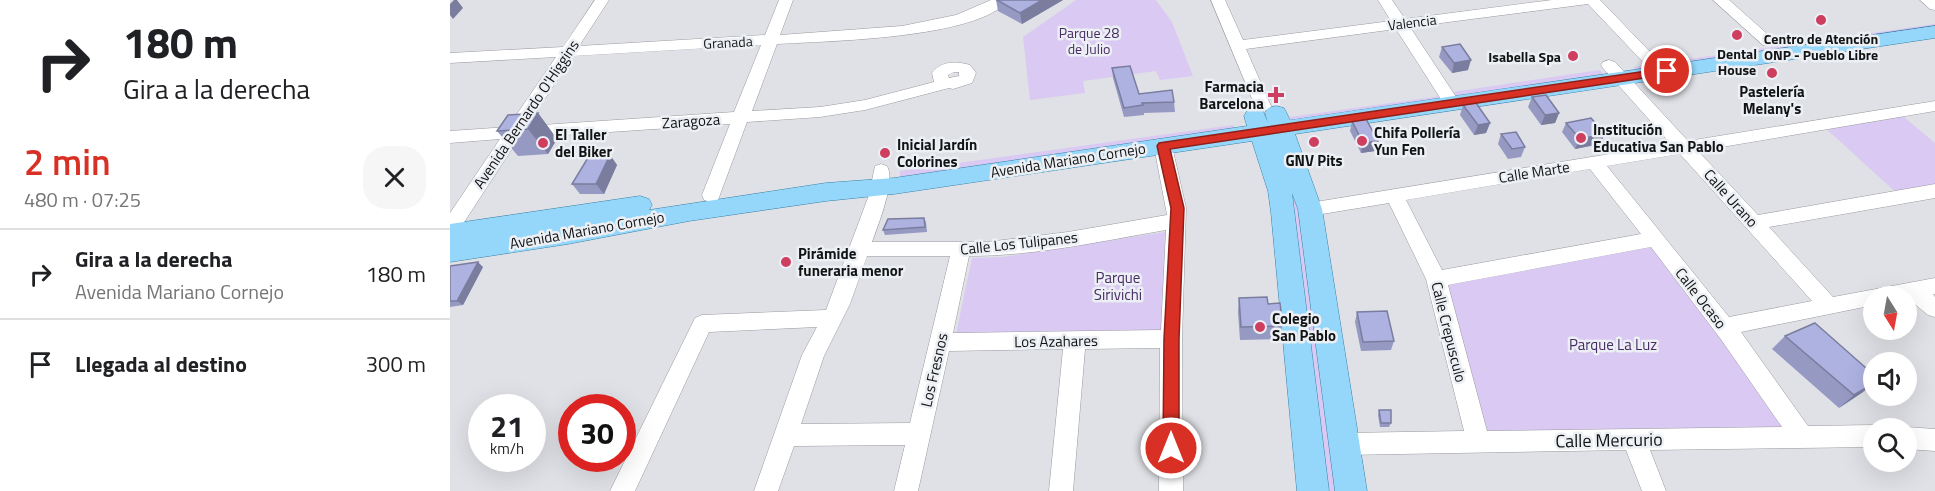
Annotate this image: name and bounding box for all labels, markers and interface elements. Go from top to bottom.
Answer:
street label: Valencia [1387,9,1437,35]
text: 180 m [123,10,238,74]
marker: Centro de Atención ONP - Pueblo Libre [1814,13,1828,27]
park label: Parque 28 de Julio [1059,22,1119,59]
icon: right [24,24,102,102]
marker: Dental House [1730,28,1744,42]
place label: Centro de Atención ONP - Pueblo Libre [1764,28,1878,65]
street label: Granada [703,30,753,54]
street label: Avenida Bernardo O'Higgins [467,35,585,193]
place label: Dental House [1717,43,1757,80]
pin [1641,45,1692,96]
place label: Isabella Spa [1488,46,1561,67]
marker: Isabella Spa [1566,49,1580,63]
icon: arrive [1650,54,1683,87]
marker: Pastelería Melany's [1765,66,1779,80]
text: Gira a la derecha [123,68,310,109]
place label: Farmacia Barcelona [1199,75,1264,115]
place label: Pastelería Melany's [1739,80,1805,120]
marker: Farmacia Barcelona [1269,88,1283,102]
street label: Zaragoza [661,107,721,135]
place label: Institución Educativa San Pablo [1593,118,1724,158]
place label: Chifa Pollería Yun Fen [1374,121,1461,161]
place label: El Taller del Biker [555,123,612,163]
marker: Institución Educativa San Pablo [1574,131,1588,145]
place label: Inicial Jardín Colorines [897,133,977,173]
text: 2 min [24,134,111,189]
marker: Chifa Pollería Yun Fen [1355,134,1369,148]
marker: GNV Pits [1307,135,1321,149]
marker: El Taller del Biker [536,136,550,150]
street label: Avenida Mariano Cornejo [989,136,1147,184]
button: close [363,146,426,209]
marker: Inicial Jardín Colorines [878,146,892,160]
place label: GNV Pits [1285,149,1343,172]
street label: Calle Marte [1497,155,1571,189]
street label: Calle Urano [1698,164,1764,232]
text: 480 m · 07:25 [24,184,141,215]
street label: Avenida Mariano Cornejo [508,205,666,255]
street label: Calle Los Tulipanes [959,225,1079,261]
text: Gira a la derecha [75,242,232,276]
place label: Pirámide funeraria menor [798,242,904,282]
marker: Pirámide funeraria menor [779,255,793,269]
text: 180 m [366,257,426,291]
icon: right [24,258,57,291]
street label: Calle Ocaso [1670,262,1732,334]
park label: Parque Sirivichi [1094,266,1142,306]
text: Avenida Mariano Cornejo [75,276,284,307]
street label: Calle Crepusculo [1425,279,1473,385]
north arrow [1863,286,1917,340]
map controls [1863,286,1917,472]
place label: Colegio San Pablo [1272,307,1336,347]
marker: Colegio San Pablo [1253,320,1267,334]
street label: Los Azahares [1014,329,1098,353]
street label: Los Fresnos [914,331,954,409]
park label: Parque La Luz [1569,333,1657,356]
text: Llegada al destino [75,347,247,381]
text: 300 m [366,347,426,381]
icon: arrive [24,348,57,381]
button: sound [1863,352,1917,406]
speed limit sign: 30 [558,394,636,472]
text: 21 [490,403,524,449]
position arrow [1139,416,1203,480]
button: search [1863,418,1917,472]
street label: Calle Mercurio [1555,426,1663,454]
text: km/h [490,437,524,460]

